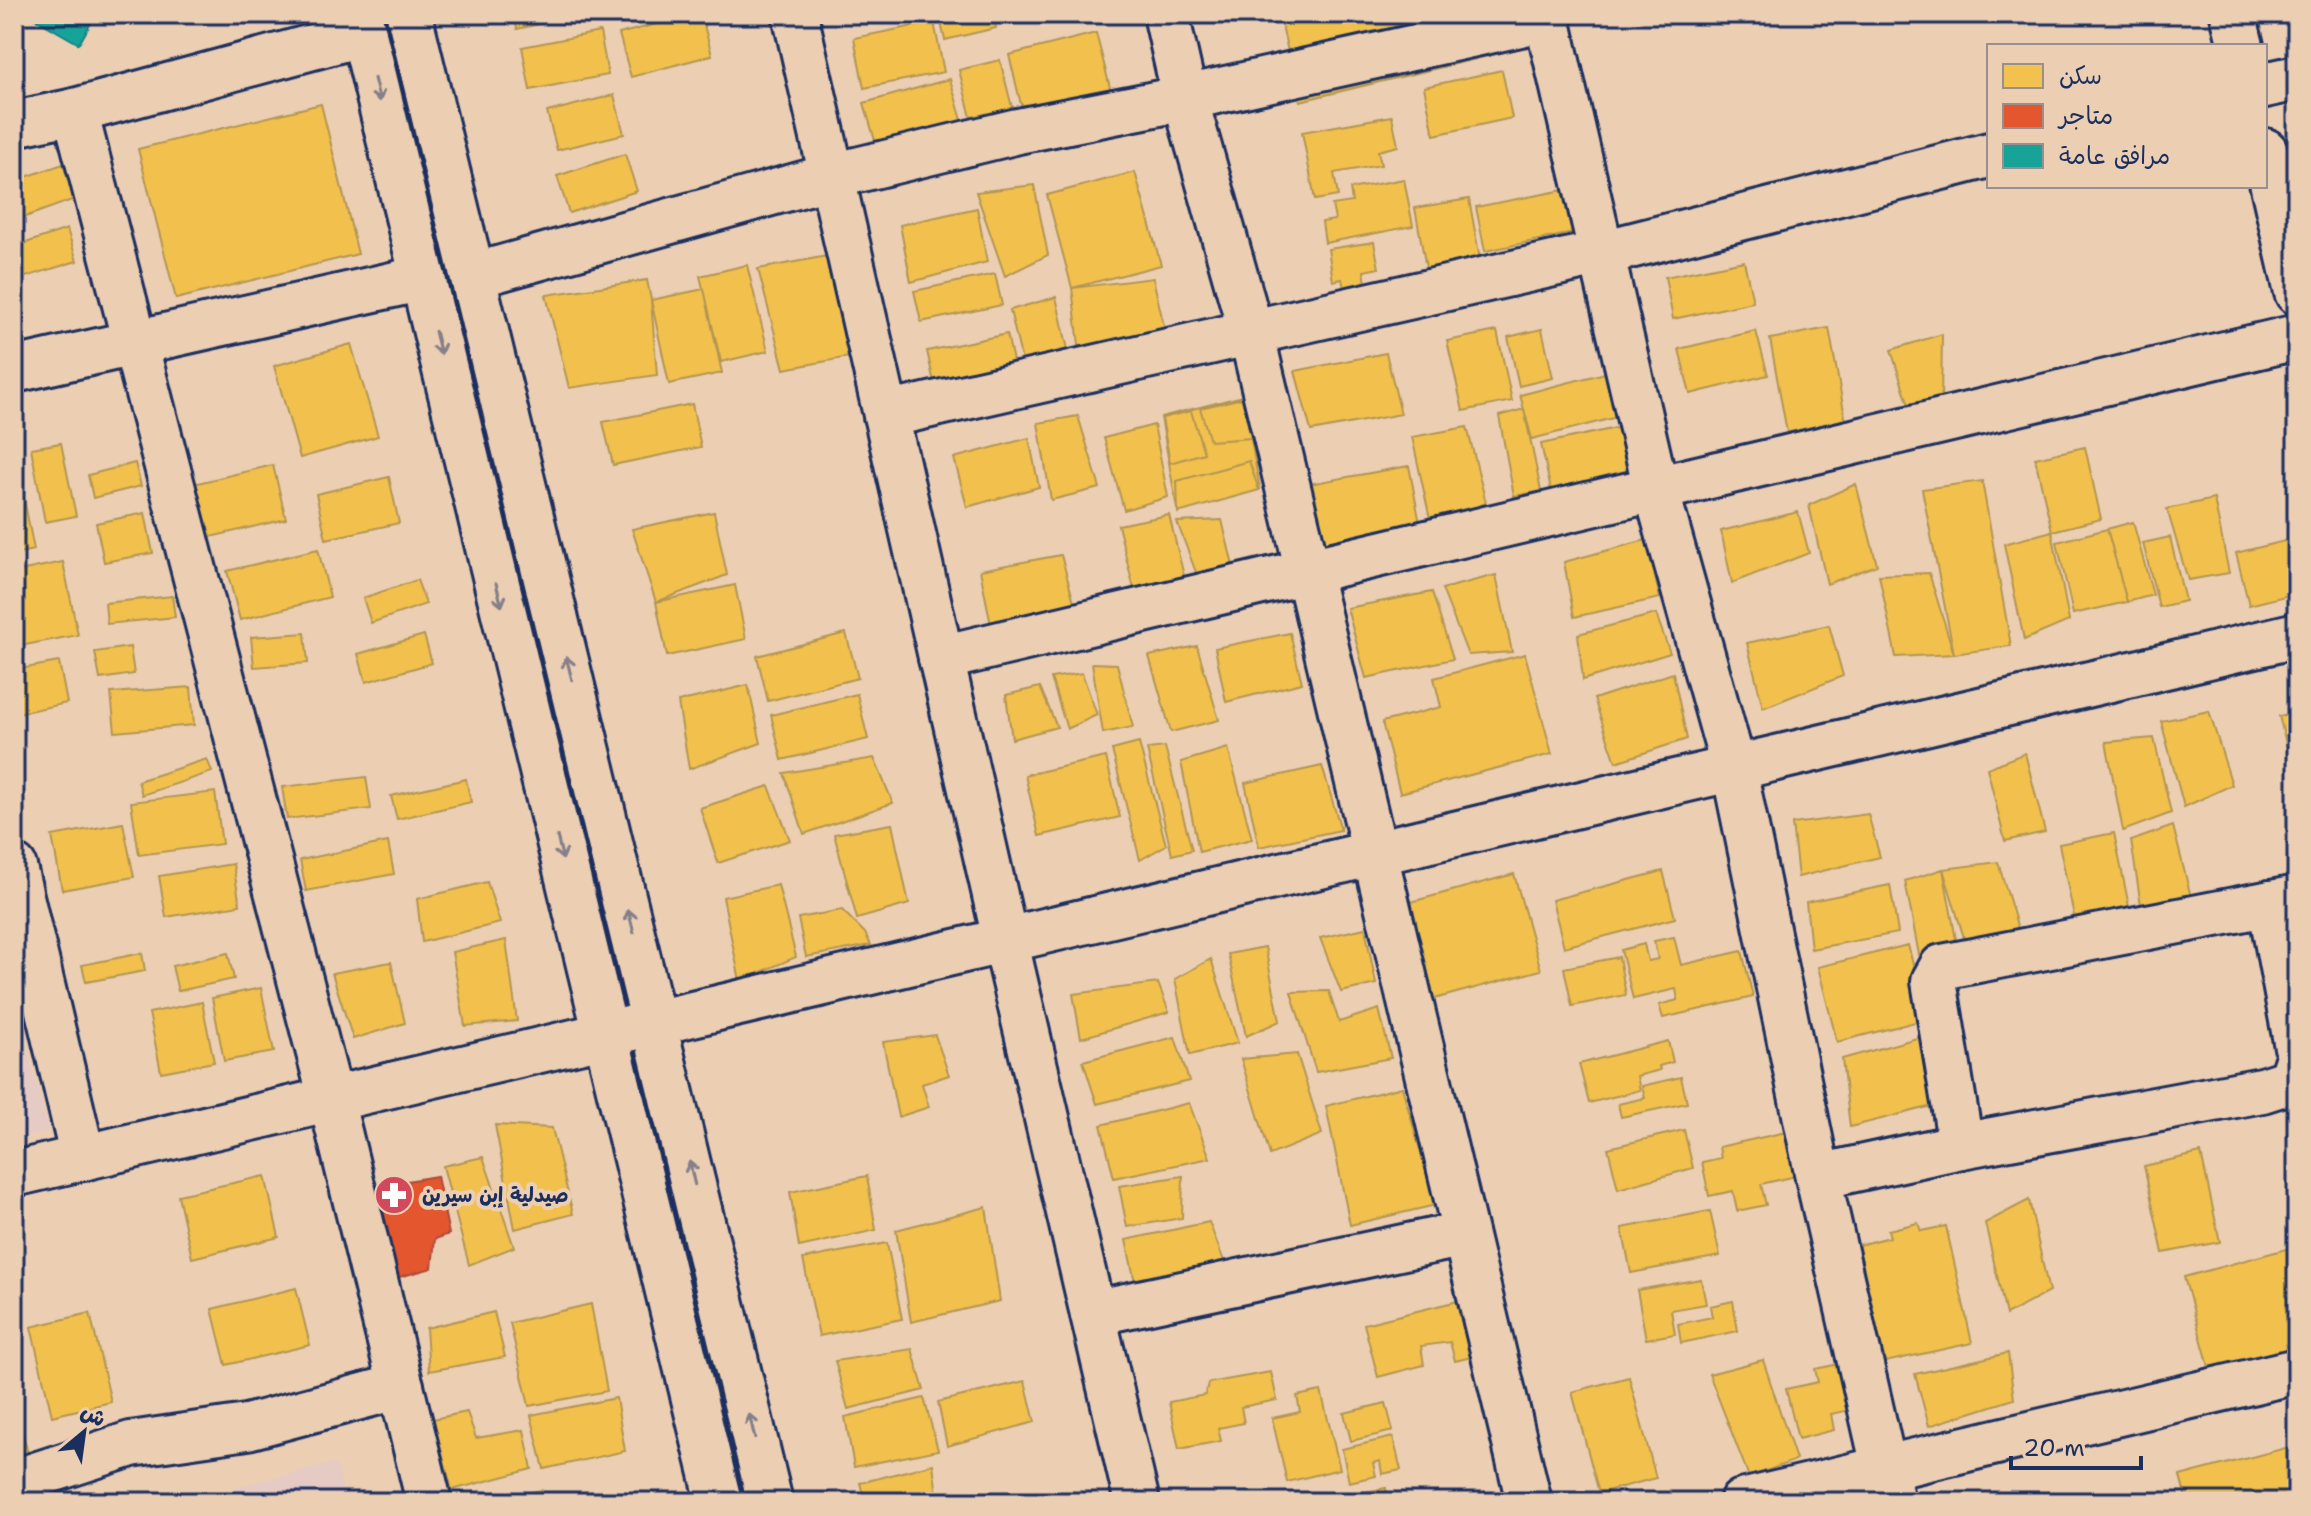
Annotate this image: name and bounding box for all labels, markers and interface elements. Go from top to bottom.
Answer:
legend [1987,44,2267,188]
text: سكن [2059,60,2102,92]
one-way arrow [371,76,386,102]
text: متاجر [2057,100,2113,132]
text: مرافق عامة [2059,140,2170,172]
one-way arrow [432,329,447,355]
one-way arrow [492,582,507,608]
one-way arrow [561,656,576,681]
one-way arrow [553,835,568,860]
one-way arrow [622,908,637,934]
one-way arrow [683,1161,698,1187]
pharmacy icon: صيدلية إبن سيرين [373,1174,415,1216]
place label: صيدلية إبن سيرين [422,1182,569,1208]
north arrow [44,1392,124,1472]
text: ش [76,1396,111,1433]
one-way arrow [744,1414,759,1440]
scale bar [2011,1420,2141,1470]
text: 20 m [2023,1432,2085,1464]

